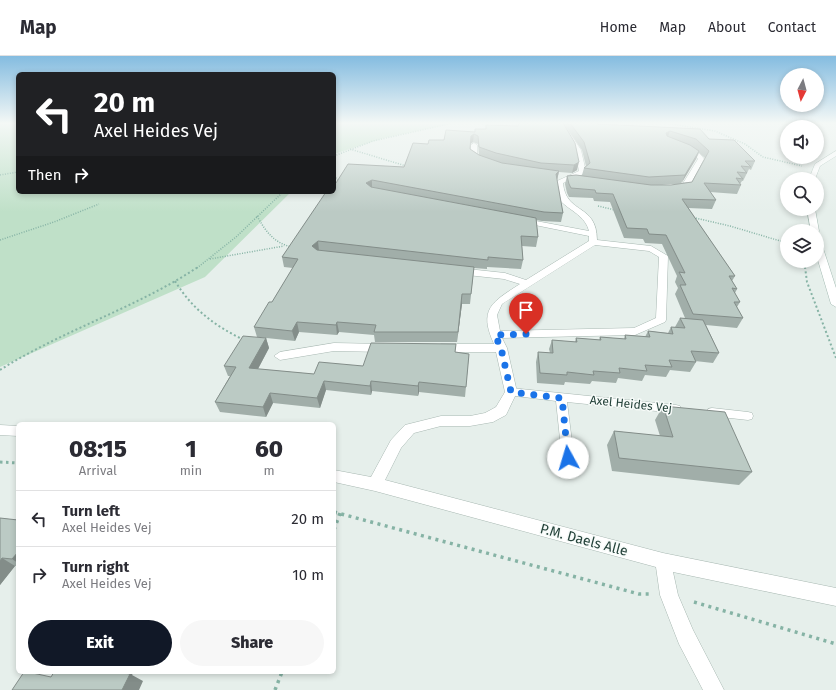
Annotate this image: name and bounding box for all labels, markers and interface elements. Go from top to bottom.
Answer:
text: Map [20,16,57,39]
text: Home [600,19,637,36]
text: Map [659,19,686,36]
text: About [708,19,746,36]
text: Contact [768,19,816,36]
north arrow [780,68,824,112]
map controls [780,68,824,268]
text: 20 m [94,86,155,119]
icon: left [28,88,80,140]
text: Axel Heides Vej [94,120,218,142]
button: sound [780,120,824,164]
icon: right [70,164,92,186]
text: Then [28,166,62,184]
button: search [780,172,824,216]
button: layers [780,224,824,268]
pin [509,293,543,334]
icon: arrive [515,299,537,321]
street label: Axel Heides Vej [589,393,673,415]
text: 08:15 [69,435,127,463]
text: 1 [185,435,197,463]
text: 60 [255,435,283,463]
position arrow [547,437,589,479]
text: Arrival [79,463,117,478]
text: min [180,463,202,478]
text: m [263,463,275,478]
text: Turn left [62,502,120,520]
icon: left [28,508,50,530]
text: 20 m [291,510,324,528]
text: Axel Heides Vej [62,520,152,535]
street label: P.M. Daels Alle [538,520,630,560]
text: Turn right [62,558,129,576]
icon: right [28,564,50,586]
text: 10 m [292,566,324,584]
text: Axel Heides Vej [62,576,152,591]
button: Exit [28,620,172,666]
button: Share [180,620,324,666]

